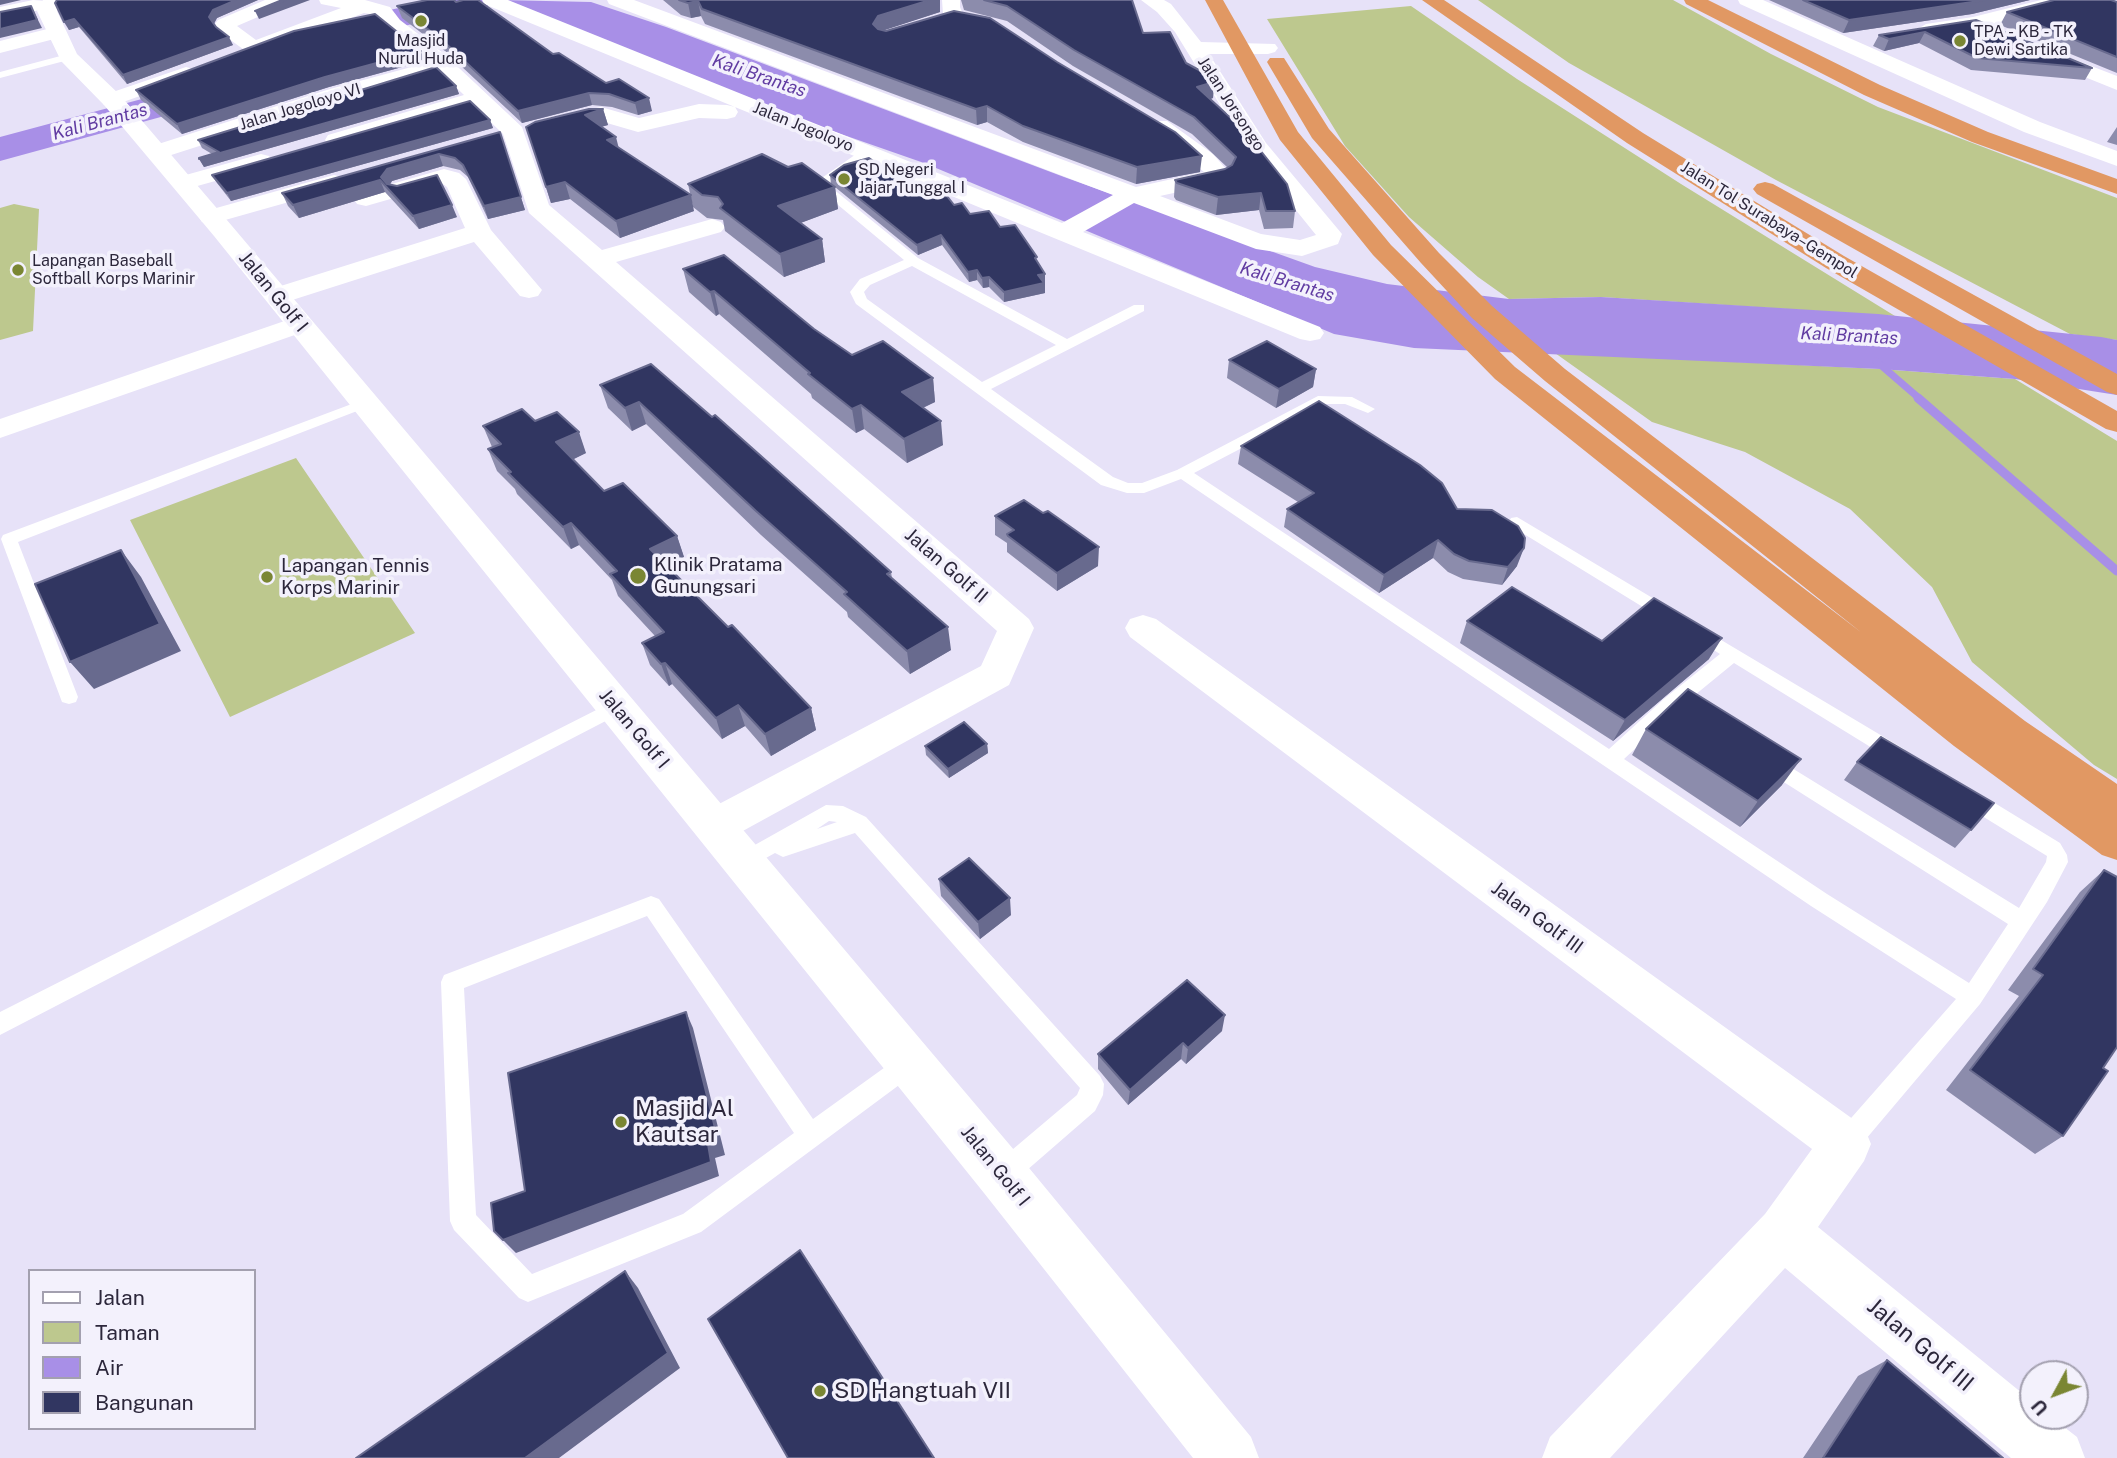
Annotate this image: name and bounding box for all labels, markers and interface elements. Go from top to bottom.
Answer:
marker: Masjid Nurul Huda [413,13,429,29]
place label: TPA - KB - TK Dewi Sartika [1974,22,2074,60]
place label: Masjid Nurul Huda [378,31,464,69]
marker: TPA - KB - TK Dewi Sartika [1952,33,1968,49]
water label: Kali Brantas [709,50,809,102]
street label: Jalan Jorsongo [1193,53,1269,155]
street label: Jalan Jogoloyo VI [237,79,363,135]
street label: Jalan Jogoloyo [750,98,856,156]
water label: Kali Brantas [50,99,150,145]
street label: Jalan Tol Surabaya–Gempol [1677,158,1861,282]
place label: SD Negeri Jajar Tunggal I [858,160,965,198]
marker: SD Negeri Jajar Tunggal I [836,171,852,187]
street label: Jalan Golf I [234,247,312,337]
place label: Lapangan Baseball Softball Korps Marinir [32,251,195,289]
water label: Kali Brantas [1237,257,1337,307]
marker: Lapangan Baseball Softball Korps Marinir [10,262,26,278]
water label: Kali Brantas [1800,323,1898,349]
street label: Jalan Golf II [900,524,992,608]
place label: Klinik Pratama Gunungsari [654,554,783,598]
place label: Lapangan Tennis Korps Marinir [281,555,429,599]
marker: Klinik Pratama Gunungsari [628,566,648,586]
marker: Lapangan Tennis Korps Marinir [259,569,275,585]
street label: Jalan Golf I [594,684,674,774]
street label: Jalan Golf III [1487,877,1587,959]
place label: Masjid Al Kautsar [635,1095,734,1149]
marker: Masjid Al Kautsar [613,1114,629,1130]
street label: Jalan Golf I [956,1121,1034,1211]
legend [28,1269,256,1430]
text: Jalan [95,1285,145,1310]
street label: Jalan Golf III [1861,1292,1979,1398]
text: Taman [95,1320,160,1345]
text: Air [95,1355,123,1380]
north arrow [2019,1360,2089,1430]
place label: SD Hangtuah VII [834,1377,1011,1405]
marker: SD Hangtuah VII [812,1383,828,1399]
text: Bangunan [95,1390,194,1415]
text: U [2027,1395,2052,1420]

